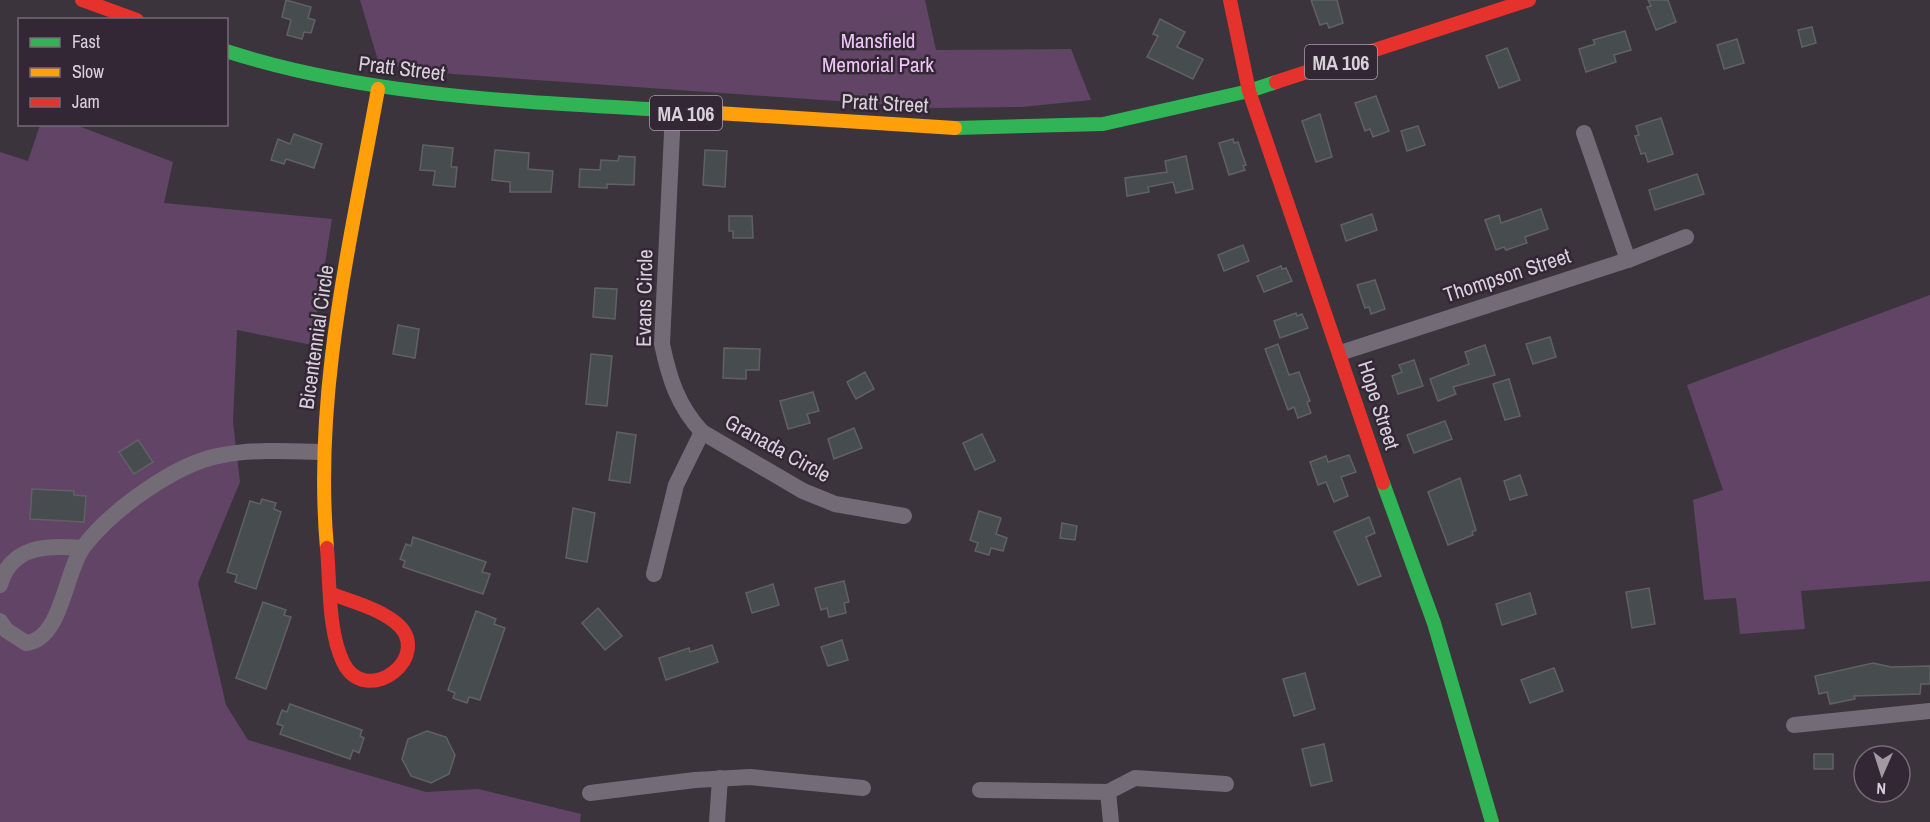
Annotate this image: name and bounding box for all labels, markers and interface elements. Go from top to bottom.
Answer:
legend [18,18,228,126]
park label: Mansfield Memorial Park [822,26,934,79]
text: Fast [72,29,100,54]
road number: MA 106 [1305,45,1377,79]
street label: Pratt Street [357,48,447,88]
text: Slow [72,59,104,84]
street label: Pratt Street [841,86,929,120]
text: Jam [72,89,100,114]
road number: MA 106 [650,96,722,130]
street label: Thompson Street [1440,241,1574,309]
street label: Evans Circle [629,249,659,347]
street label: Bicentennial Circle [292,263,340,411]
street label: Hope Street [1351,357,1407,453]
street label: Granada Circle [720,407,836,489]
north arrow [1852,744,1912,804]
text: N [1876,778,1887,800]

